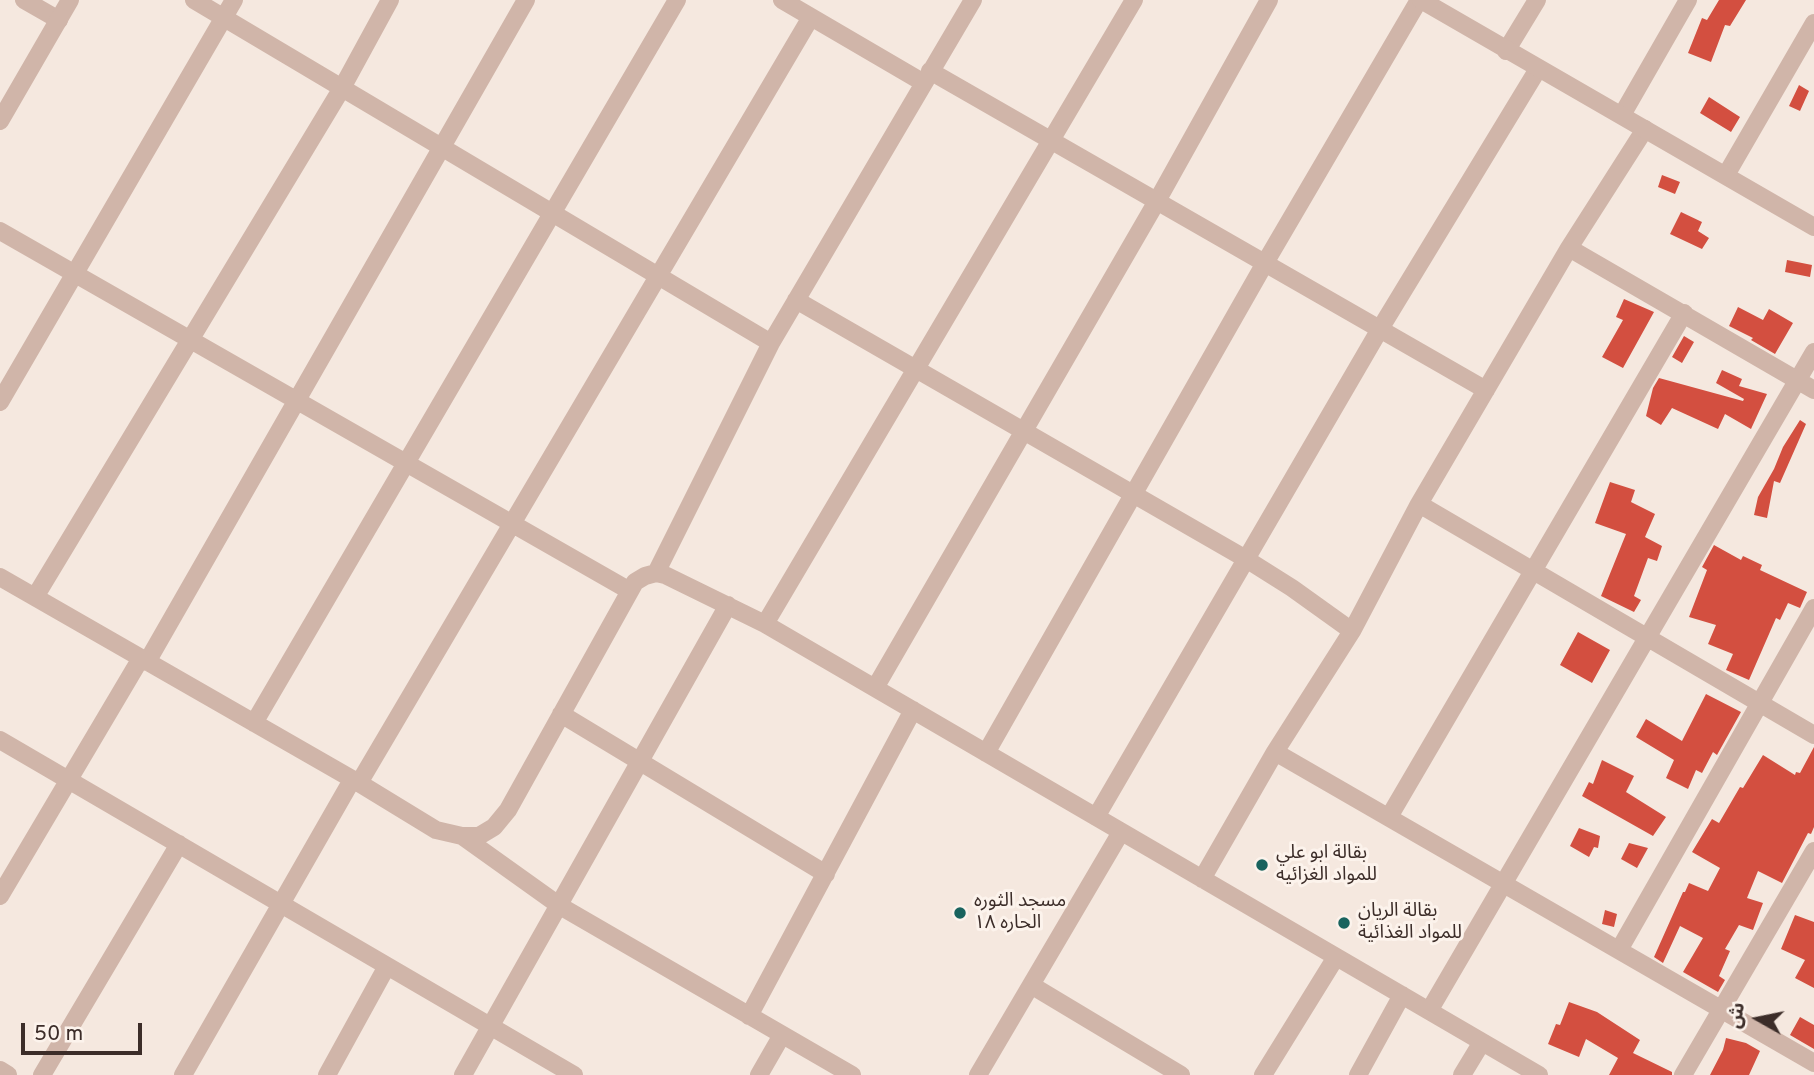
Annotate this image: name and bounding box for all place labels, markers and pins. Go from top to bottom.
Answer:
place label: بقالة ابو علي للمواد الغزائيه [1276,843,1377,887]
marker: بقالة ابو علي للمواد الغزائيه [1254,857,1270,873]
place label: مسجد الثوره الحاره ١٨ [974,891,1066,935]
place label: بقالة الريان للمواد الغذائية [1358,901,1462,945]
marker: مسجد الثوره الحاره ١٨ [952,905,968,921]
marker: بقالة الريان للمواد الغذائية [1336,915,1352,931]

